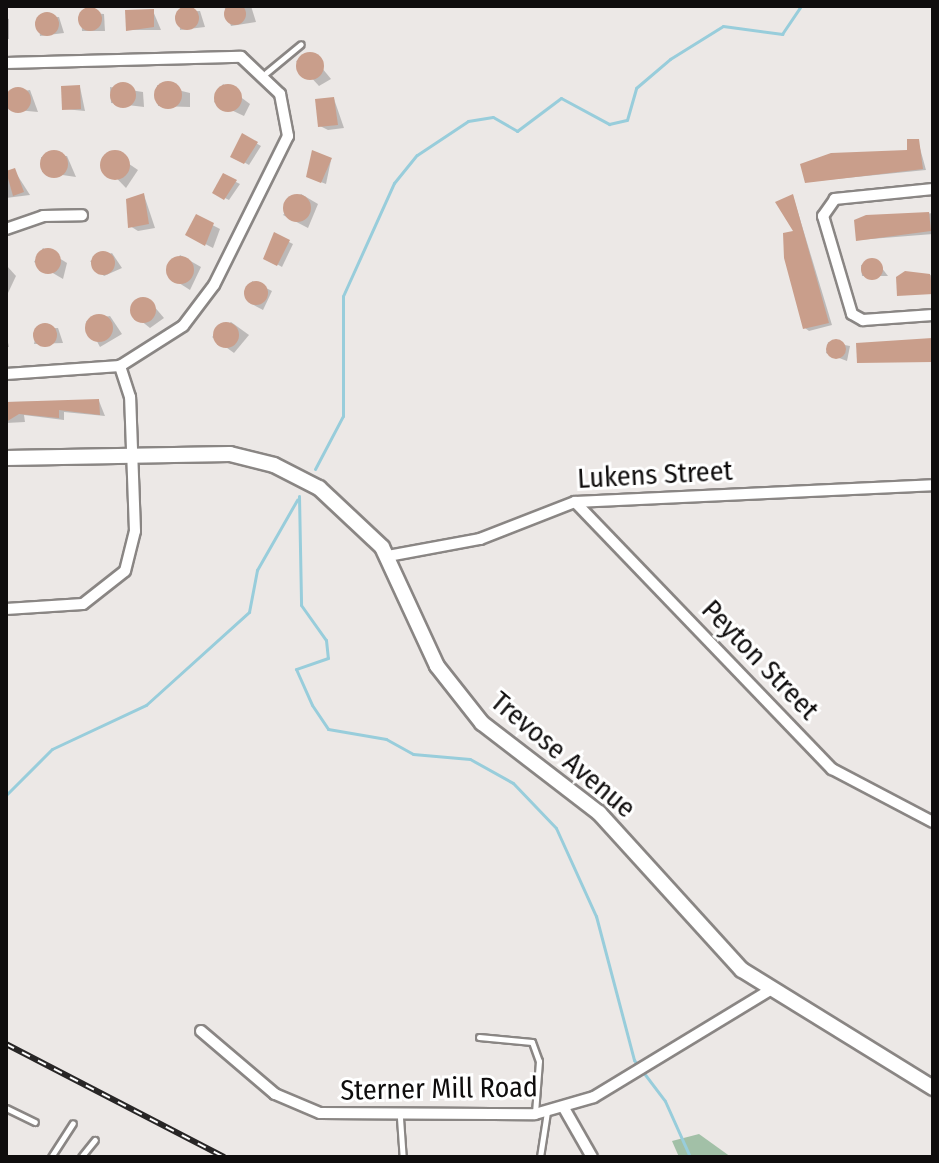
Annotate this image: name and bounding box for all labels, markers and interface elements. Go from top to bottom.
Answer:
street label: Lukens Street [577,454,733,496]
street label: Peyton Street [695,593,825,727]
street label: Trevose Avenue [484,685,642,825]
street label: Sterner Mill Road [340,1070,538,1108]

